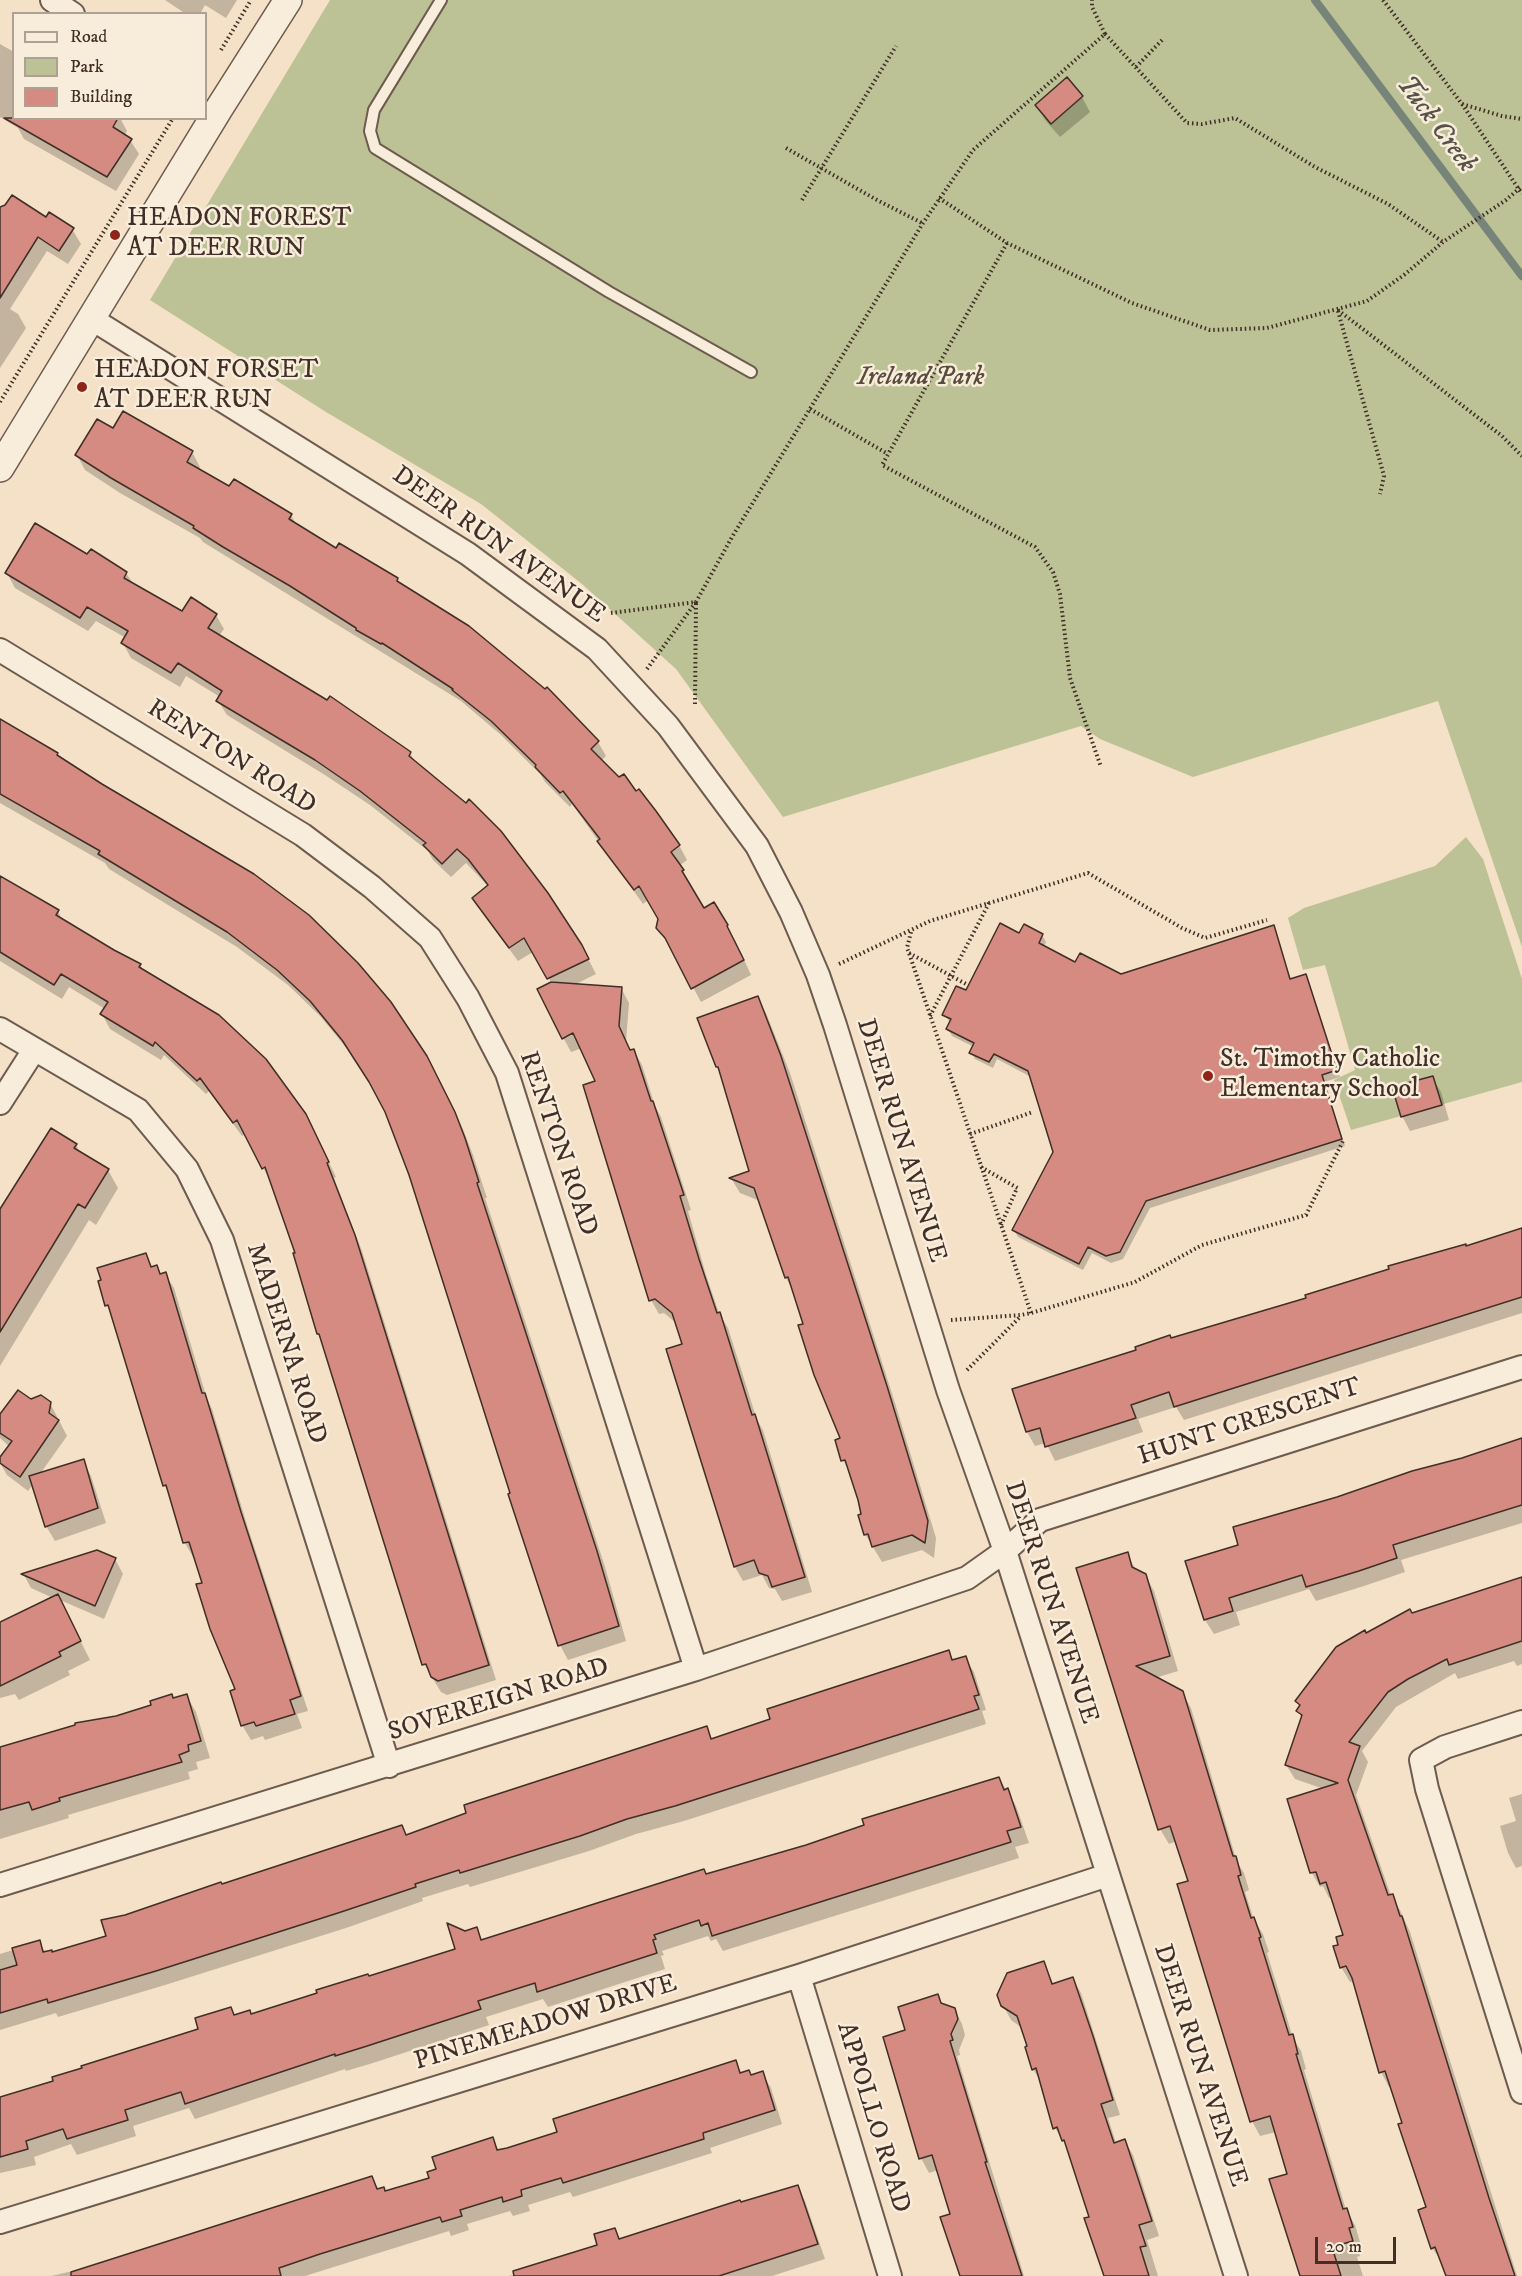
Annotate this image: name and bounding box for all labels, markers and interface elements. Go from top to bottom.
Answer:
legend [12,12,207,120]
text: Road [70,26,107,48]
text: Park [70,56,104,78]
water label: Tuck Creek [1388,70,1482,180]
text: Building [70,86,132,108]
place label: HEADON FOREST AT DEER RUN [127,204,351,266]
marker: HEADON FOREST AT DEER RUN [108,228,122,242]
place label: HEADON FORSET AT DEER RUN [94,356,318,418]
park label: Ireland Park [858,363,984,395]
marker: HEADON FORSET AT DEER RUN [75,380,89,394]
street label: DEER RUN AVENUE [385,461,611,631]
street label: RENTON ROAD [141,694,321,822]
street label: DEER RUN AVENUE [848,1015,952,1267]
place label: St. Timothy Catholic Elementary School [1220,1045,1440,1106]
street label: RENTON ROAD [511,1048,603,1240]
marker: St. Timothy Catholic Elementary School [1201,1069,1215,1083]
street label: MADERNA ROAD [238,1240,332,1448]
street label: HUNT CRESCENT [1135,1372,1365,1474]
street label: DEER RUN AVENUE [996,1478,1104,1728]
street label: SOVEREIGN ROAD [385,1653,613,1749]
street label: DEER RUN AVENUE [1145,1941,1253,2191]
street label: PINEMEADOW DRIVE [411,1969,681,2079]
street label: APPOLLO ROAD [828,2019,916,2217]
scale bar [1318,2225,1399,2263]
text: 20 m [1326,2236,1362,2258]

